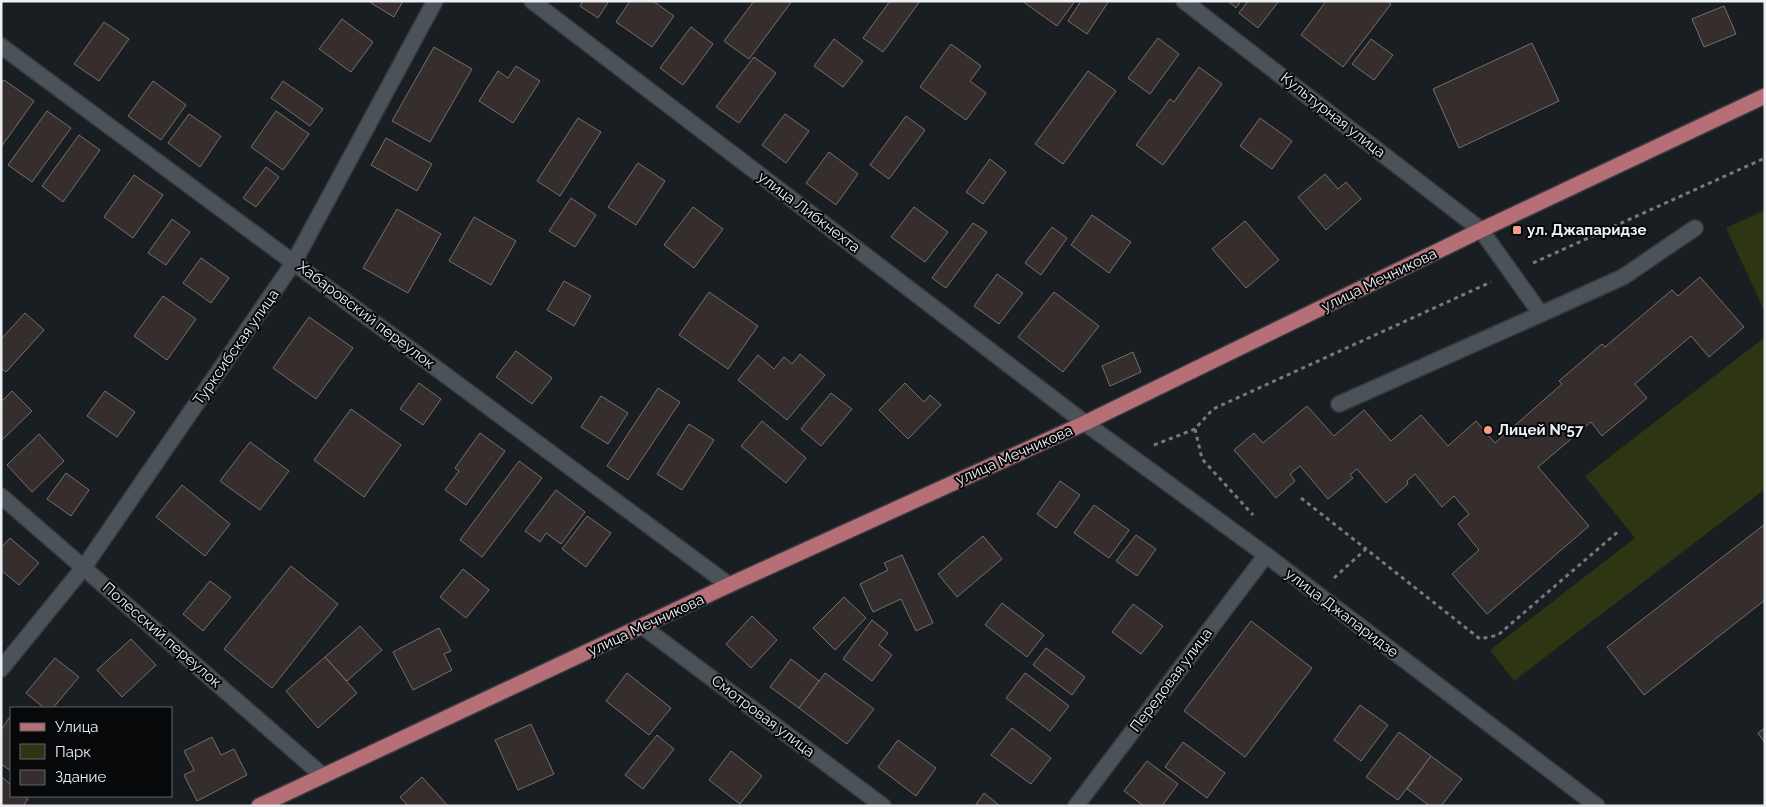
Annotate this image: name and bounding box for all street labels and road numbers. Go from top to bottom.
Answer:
street label: Культурная улица [1277,68,1389,162]
street label: улица Либкнехта [754,168,864,256]
street label: улица Мечникова [1318,244,1440,316]
street label: Хабаровский переулок [294,257,438,373]
street label: Турксибская улица [189,286,283,408]
street label: улица Мечникова [953,421,1075,489]
street label: улица Джапаридзе [1282,565,1402,661]
street label: Полесский переулок [99,579,225,692]
street label: улица Мечникова [585,590,707,660]
street label: Передовая улица [1126,625,1216,735]
street label: Смотровая улица [708,671,818,761]

